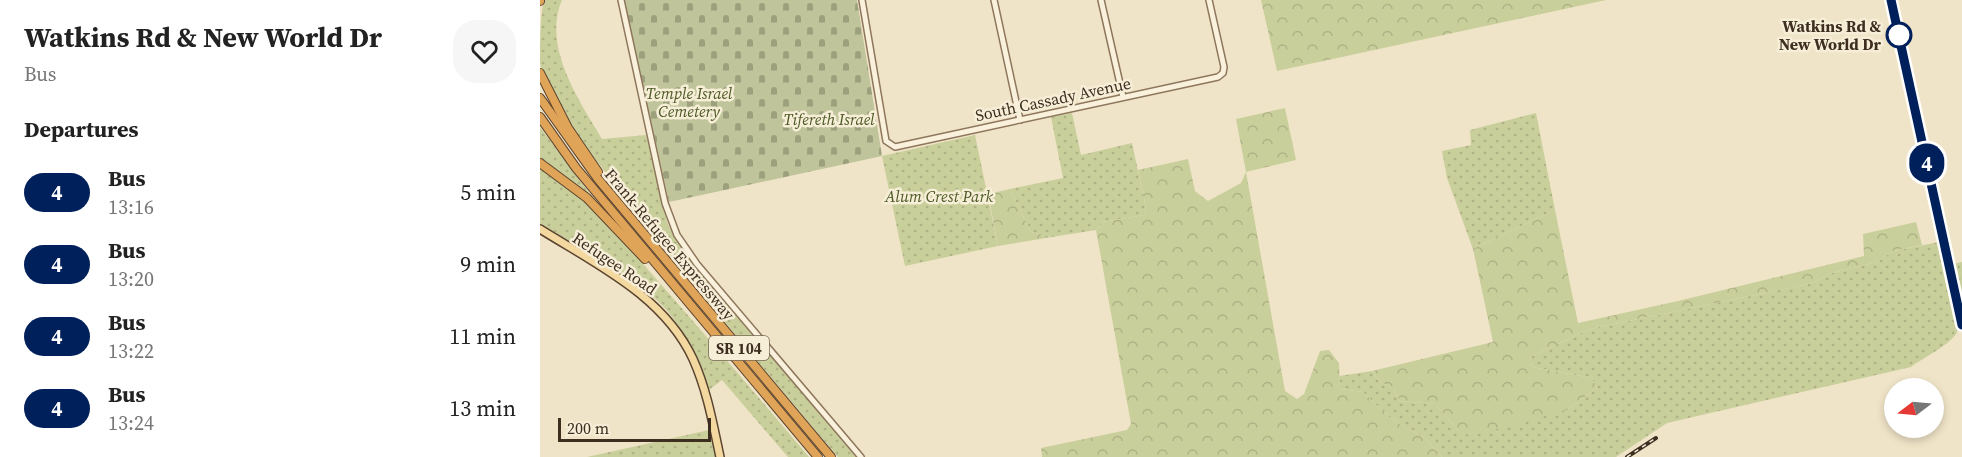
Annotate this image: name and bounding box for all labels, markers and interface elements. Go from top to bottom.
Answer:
place label: Watkins Rd & New World Dr [1779,15,1882,55]
text: Watkins Rd & New World Dr [24,18,382,56]
button: heart [453,20,516,83]
marker: Watkins Rd & New World Dr [1886,22,1912,48]
text: Bus [24,60,57,88]
street label: South Cassady Avenue [973,72,1133,126]
park label: Temple Israel Cemetery [646,82,733,122]
park label: Tifereth Israel [783,108,875,130]
text: Departures [24,114,138,144]
line badge: 4 [1908,144,1946,182]
text: 4 [1921,149,1933,178]
text: Bus [108,163,145,193]
street label: Frank-Refugee Expressway [600,164,741,325]
text: 5 min [460,177,516,207]
text: 4 [51,178,63,207]
park label: Alum Crest Park [884,185,994,207]
text: 13:16 [108,193,154,221]
street label: Refugee Road [568,227,662,299]
text: Bus [108,235,145,265]
text: 9 min [460,249,516,279]
text: 4 [51,250,63,279]
text: 13:20 [108,265,154,293]
text: Bus [108,307,145,337]
text: 11 min [449,321,516,351]
text: 4 [51,322,63,351]
road number: SR 104 [709,336,769,360]
text: 13:22 [108,337,154,365]
north arrow [1884,378,1944,438]
map controls [1884,378,1944,438]
text: Bus [108,379,145,409]
text: 13 min [449,393,516,423]
text: 4 [51,394,63,423]
text: 13:24 [108,409,154,437]
scale bar [558,415,711,442]
text: 200 m [567,417,609,439]

